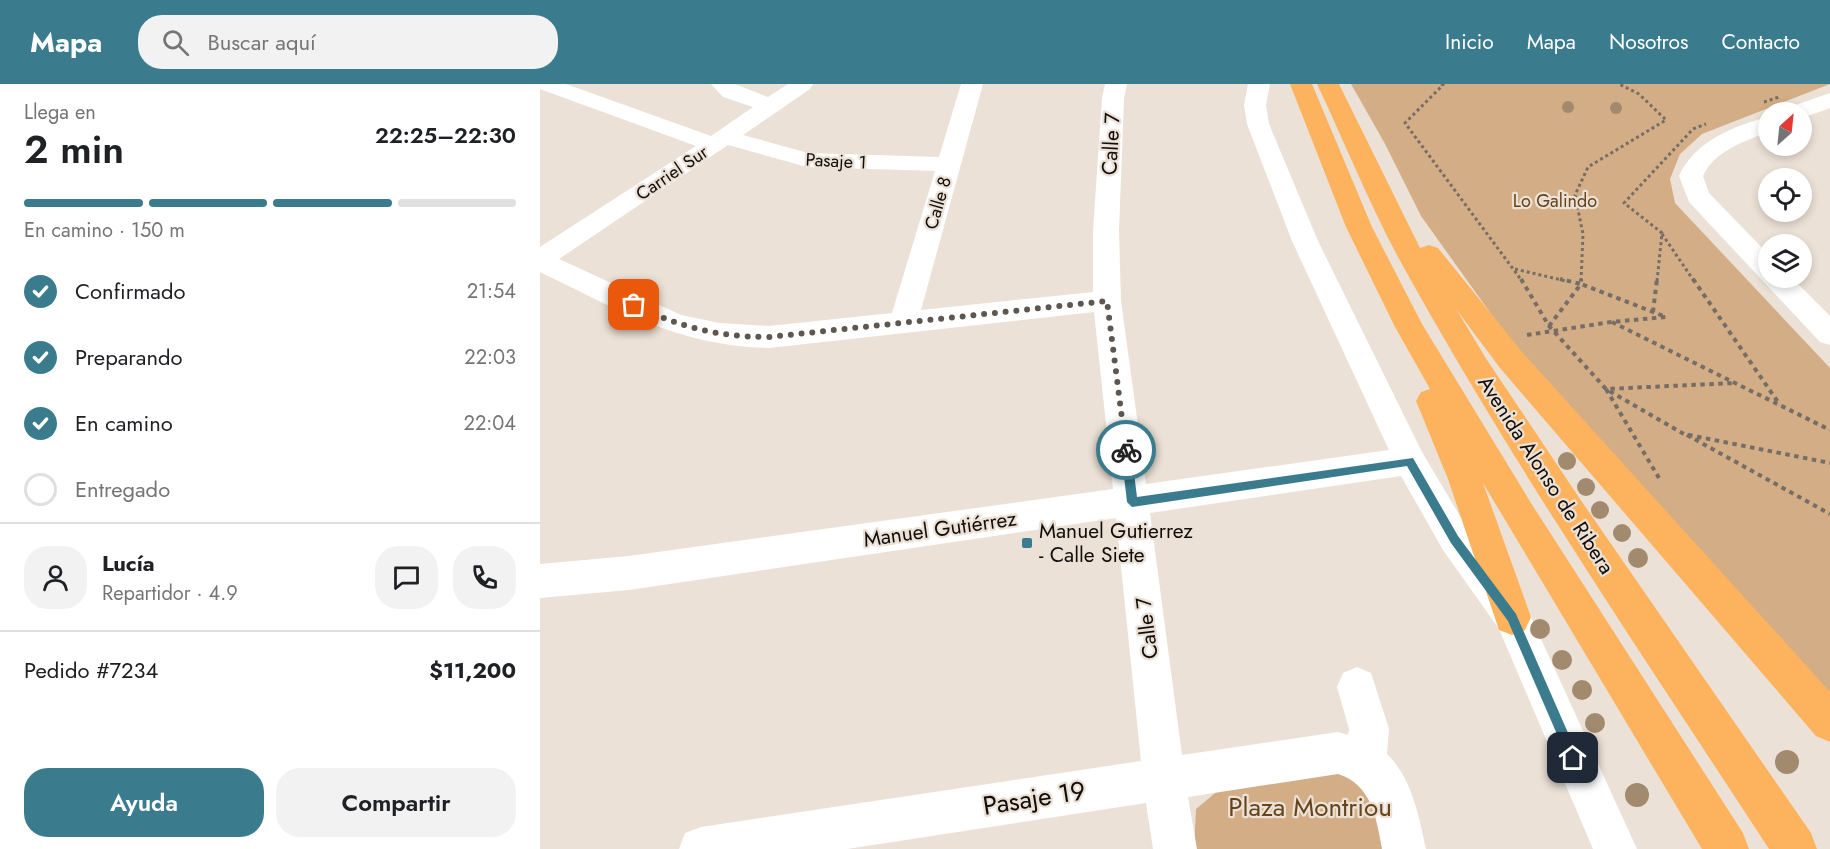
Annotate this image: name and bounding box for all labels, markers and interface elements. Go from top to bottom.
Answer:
search box [138,15,558,69]
text: Mapa [30,22,102,63]
icon: search [159,26,192,59]
text: Buscar aquí [207,26,316,58]
text: Inicio [1445,27,1494,57]
text: Mapa [1527,27,1576,57]
text: Nosotros [1609,27,1688,57]
text: Contacto [1721,27,1800,57]
text: Llega en [24,98,96,127]
north arrow [1758,102,1812,156]
map controls [1758,102,1812,288]
street label: Calle 7 [1094,112,1128,176]
text: 22:25–22:30 [375,119,516,151]
text: 2 min [24,121,124,178]
street label: Carriel Sur [631,139,714,207]
street label: Pasaje 1 [805,146,867,176]
button: locate [1758,168,1812,222]
street label: Calle 8 [918,174,958,232]
park label: Lo Galindo [1513,188,1597,214]
text: En camino · 150 m [24,216,185,245]
button: layers [1758,234,1812,288]
icon: check [24,275,57,308]
text: Confirmado [75,275,185,307]
text: 21:54 [467,277,516,306]
pin [608,279,659,330]
icon: bag [617,288,650,321]
icon: check [24,341,57,374]
text: Preparando [75,341,183,373]
text: 22:03 [464,343,516,372]
street label: Avenida Alonso de Ribera [1470,370,1622,580]
icon: check [24,407,57,440]
text: En camino [75,407,173,439]
text: 22:04 [464,409,516,438]
courier [1096,420,1156,480]
icon: bike [1110,434,1143,467]
text: Entregado [75,473,170,505]
street label: Manuel Gutiérrez [862,503,1019,555]
place label: Manuel Gutierrez - Calle Siete [1039,516,1193,570]
marker: Manuel Gutierrez - Calle Siete [1020,536,1034,550]
button: person [24,546,87,609]
button: chat [375,546,438,609]
button: phone [453,546,516,609]
text: Lucía [102,547,155,579]
text: Repartidor · 4.9 [102,579,238,608]
street label: Calle 7 [1128,595,1166,661]
text: Pedido #7234 [24,654,158,686]
text: $11,200 [429,654,516,686]
pin [1547,732,1598,783]
icon: home [1556,741,1589,774]
button: Ayuda [24,768,264,837]
button: Compartir [276,768,516,837]
street label: Pasaje 19 [980,771,1088,825]
park label: Plaza Montriou [1228,788,1392,826]

